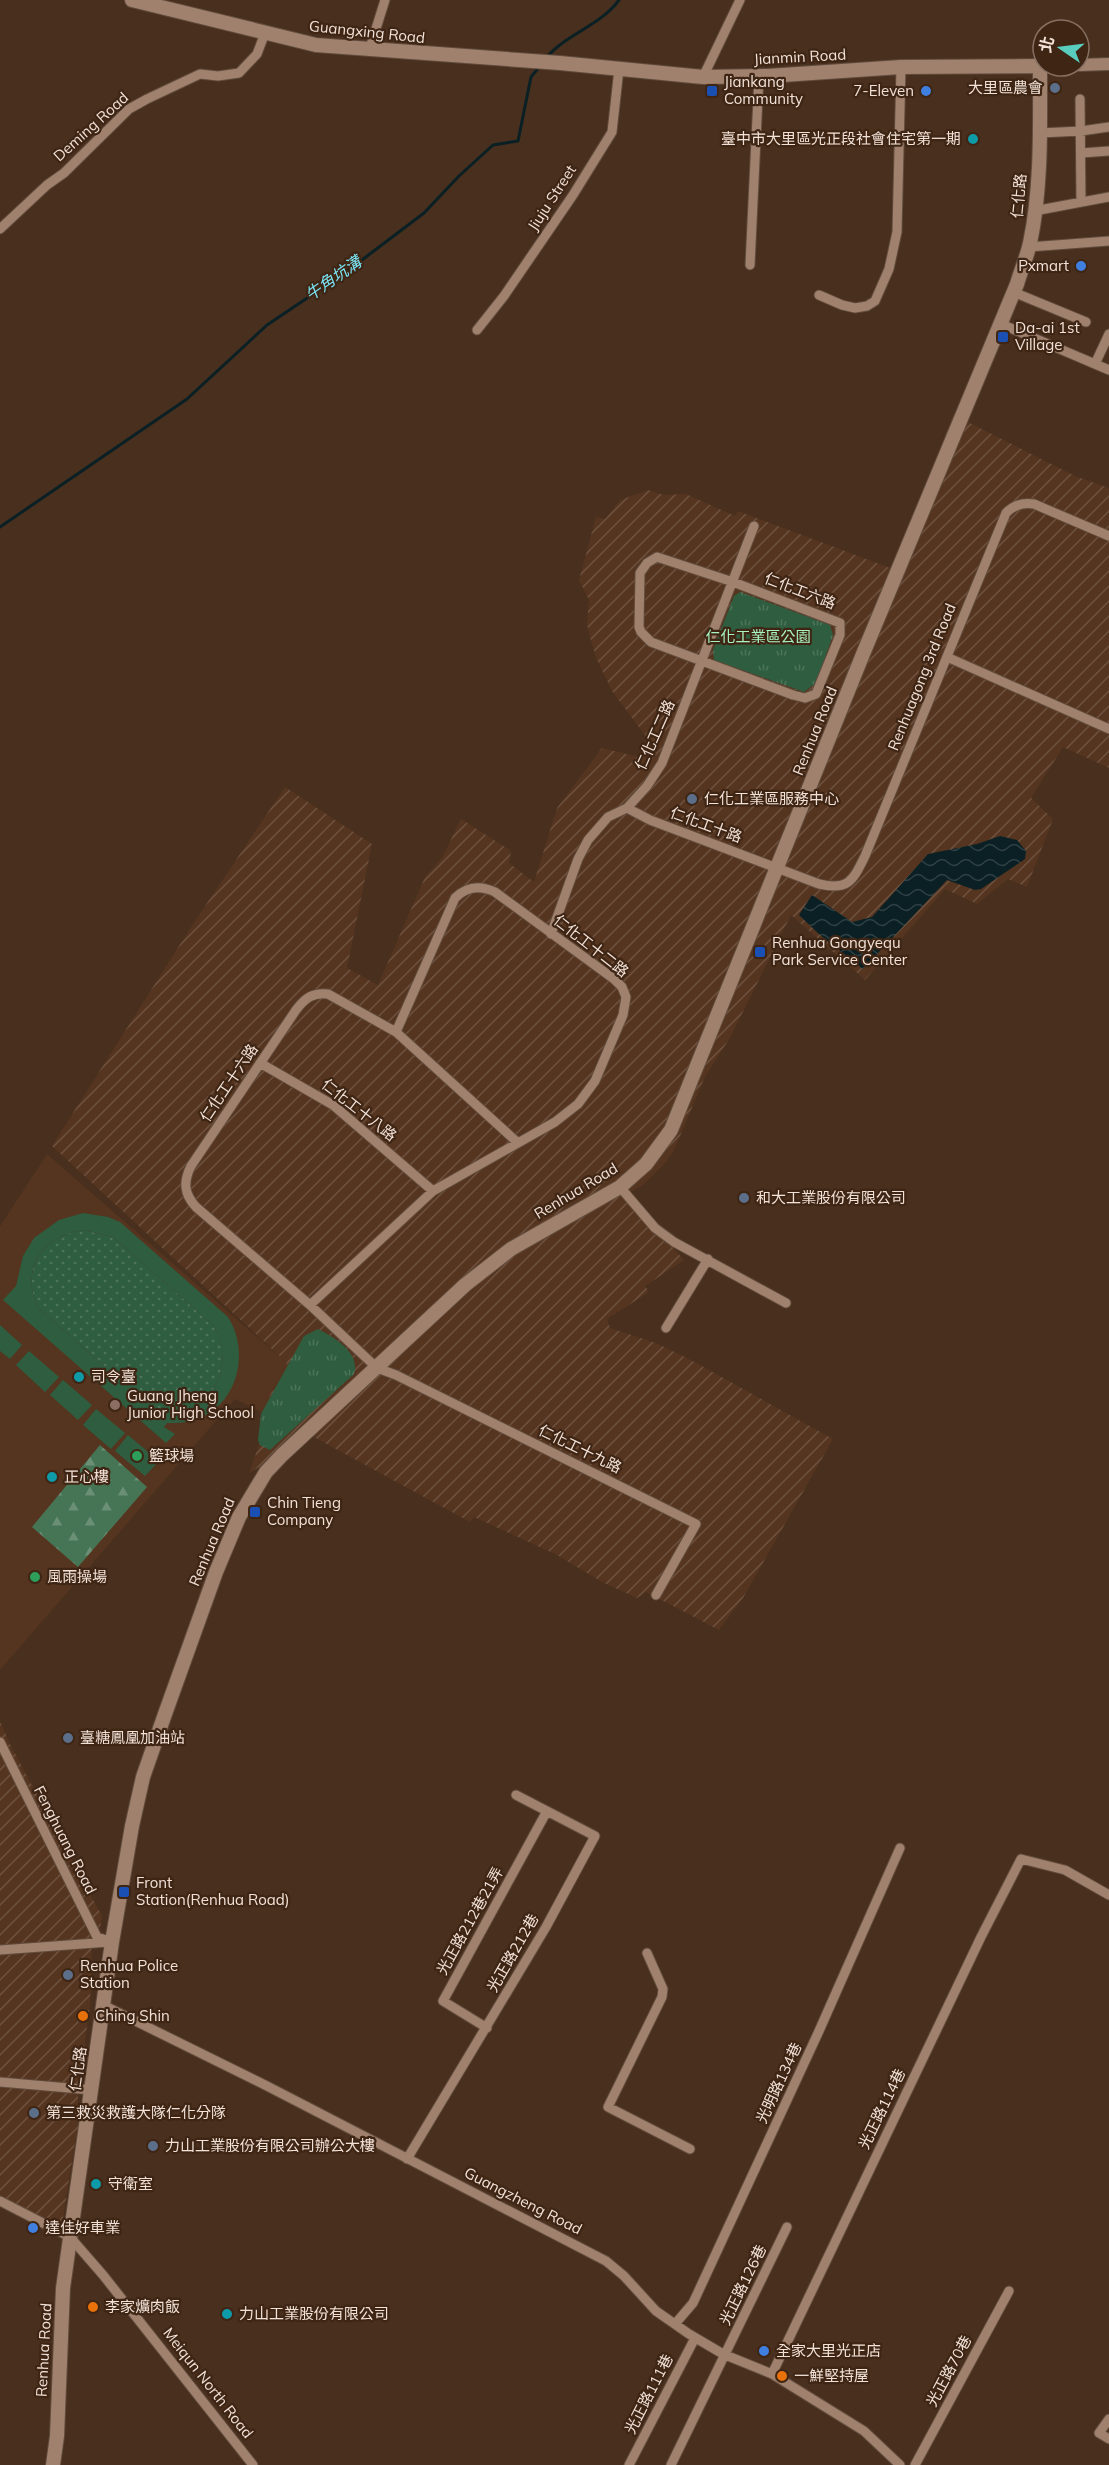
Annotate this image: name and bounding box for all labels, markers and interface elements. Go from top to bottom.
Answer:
street label: Guangxing Road [308,16,426,47]
north arrow [1031,18,1091,78]
text: 北 [1035,34,1058,55]
street label: Jianmin Road [753,45,847,68]
place label: Jiankang Community [724,72,803,108]
place label: 大里區農會 [968,78,1043,97]
place label: 7-Eleven [853,81,914,100]
marker: 大里區農會 [1048,81,1062,95]
marker: Jiankang Community [705,84,719,98]
marker: 7-Eleven [919,84,933,98]
street label: Deming Road [49,88,132,165]
place label: 臺中市大里區光正段社會住宅第一期 [721,129,961,148]
marker: 臺中市大里區光正段社會住宅第一期 [966,132,980,146]
street label: Jiuju Street [523,161,580,234]
street label: 仁化路 [1007,173,1030,219]
water label: 牛角坑溝 [301,250,367,305]
place label: Pxmart [1018,256,1069,275]
marker: Pxmart [1074,259,1088,273]
place label: Da-ai 1st Village [1015,318,1080,354]
marker: Da-ai 1st Village [996,330,1010,344]
street label: 仁化工六路 [762,568,839,613]
street label: Renhuagong 3rd Road [883,600,960,753]
park label: 仁化工業區公園 [705,627,811,646]
street label: Renhua Road [788,684,841,778]
street label: 仁化工二路 [631,697,678,773]
place label: 仁化工業區服務中心 [704,789,839,808]
marker: 仁化工業區服務中心 [685,792,699,806]
street label: 仁化工十路 [668,803,745,846]
street label: 仁化工十二路 [550,910,633,981]
place label: Renhua Gongyequ Park Service Center [772,933,908,969]
marker: Renhua Gongyequ Park Service Center [753,945,767,959]
street label: 仁化工十六路 [196,1040,262,1125]
street label: 仁化工十八路 [318,1074,401,1145]
street label: Renhua Road [530,1158,621,1223]
place label: 和大工業股份有限公司 [756,1188,906,1207]
marker: 和大工業股份有限公司 [737,1191,751,1205]
place label: 司令臺 [91,1367,136,1386]
marker: 司令臺 [72,1370,86,1384]
place label: Guang Jheng Junior High School [127,1386,254,1422]
marker: Guang Jheng Junior High School [108,1398,122,1412]
street label: 仁化工十九路 [536,1420,625,1477]
place label: 籃球場 [149,1446,194,1465]
marker: 籃球場 [130,1449,144,1463]
place label: 正心樓 [64,1467,109,1486]
marker: 正心樓 [45,1470,59,1484]
place label: Chin Tieng Company [267,1493,341,1529]
street label: Renhua Road [184,1495,239,1589]
marker: Chin Tieng Company [248,1505,262,1519]
place label: 風雨操場 [47,1567,107,1586]
marker: 風雨操場 [28,1570,42,1584]
place label: 臺糖鳳凰加油站 [80,1728,185,1747]
marker: 臺糖鳳凰加油站 [61,1731,75,1745]
street label: Fenghuang Road [30,1782,101,1897]
street label: 光正路212巷21弄 [432,1864,507,1978]
place label: Front Station(Renhua Road) [136,1873,290,1909]
marker: Front Station(Renhua Road) [117,1885,131,1899]
street label: 光正路212巷 [483,1910,543,1995]
place label: Renhua Police Station [80,1956,178,1992]
marker: Renhua Police Station [61,1968,75,1982]
place label: Ching Shin [95,2006,170,2025]
marker: Ching Shin [76,2009,90,2023]
street label: 光明路134巷 [752,2039,806,2126]
street label: 仁化路 [65,2045,90,2093]
street label: 光正路114巷 [854,2066,909,2152]
place label: 第三救災救護大隊仁化分隊 [46,2103,226,2122]
marker: 第三救災救護大隊仁化分隊 [27,2106,41,2120]
place label: 力山工業股份有限公司辦公大樓 [165,2136,375,2155]
marker: 力山工業股份有限公司辦公大樓 [146,2139,160,2153]
street label: Guangzheng Road [461,2163,585,2238]
place label: 守衛室 [108,2174,153,2193]
marker: 守衛室 [89,2177,103,2191]
place label: 達佳好車業 [45,2218,120,2237]
marker: 達佳好車業 [26,2221,40,2235]
street label: 光正路126巷 [715,2242,770,2328]
place label: 李家爌肉飯 [105,2297,180,2316]
marker: 李家爌肉飯 [86,2300,100,2314]
street label: Renhua Road [32,2302,55,2398]
place label: 力山工業股份有限公司 [239,2304,389,2323]
marker: 力山工業股份有限公司 [220,2307,234,2321]
street label: Meiqun North Road [159,2324,258,2442]
street label: 光正路70巷 [922,2332,975,2410]
place label: 全家大里光正店 [776,2341,881,2360]
marker: 全家大里光正店 [757,2344,771,2358]
street label: 光正路111巷 [620,2351,677,2437]
place label: 一鮮堅持屋 [794,2366,869,2385]
marker: 一鮮堅持屋 [775,2369,789,2383]

